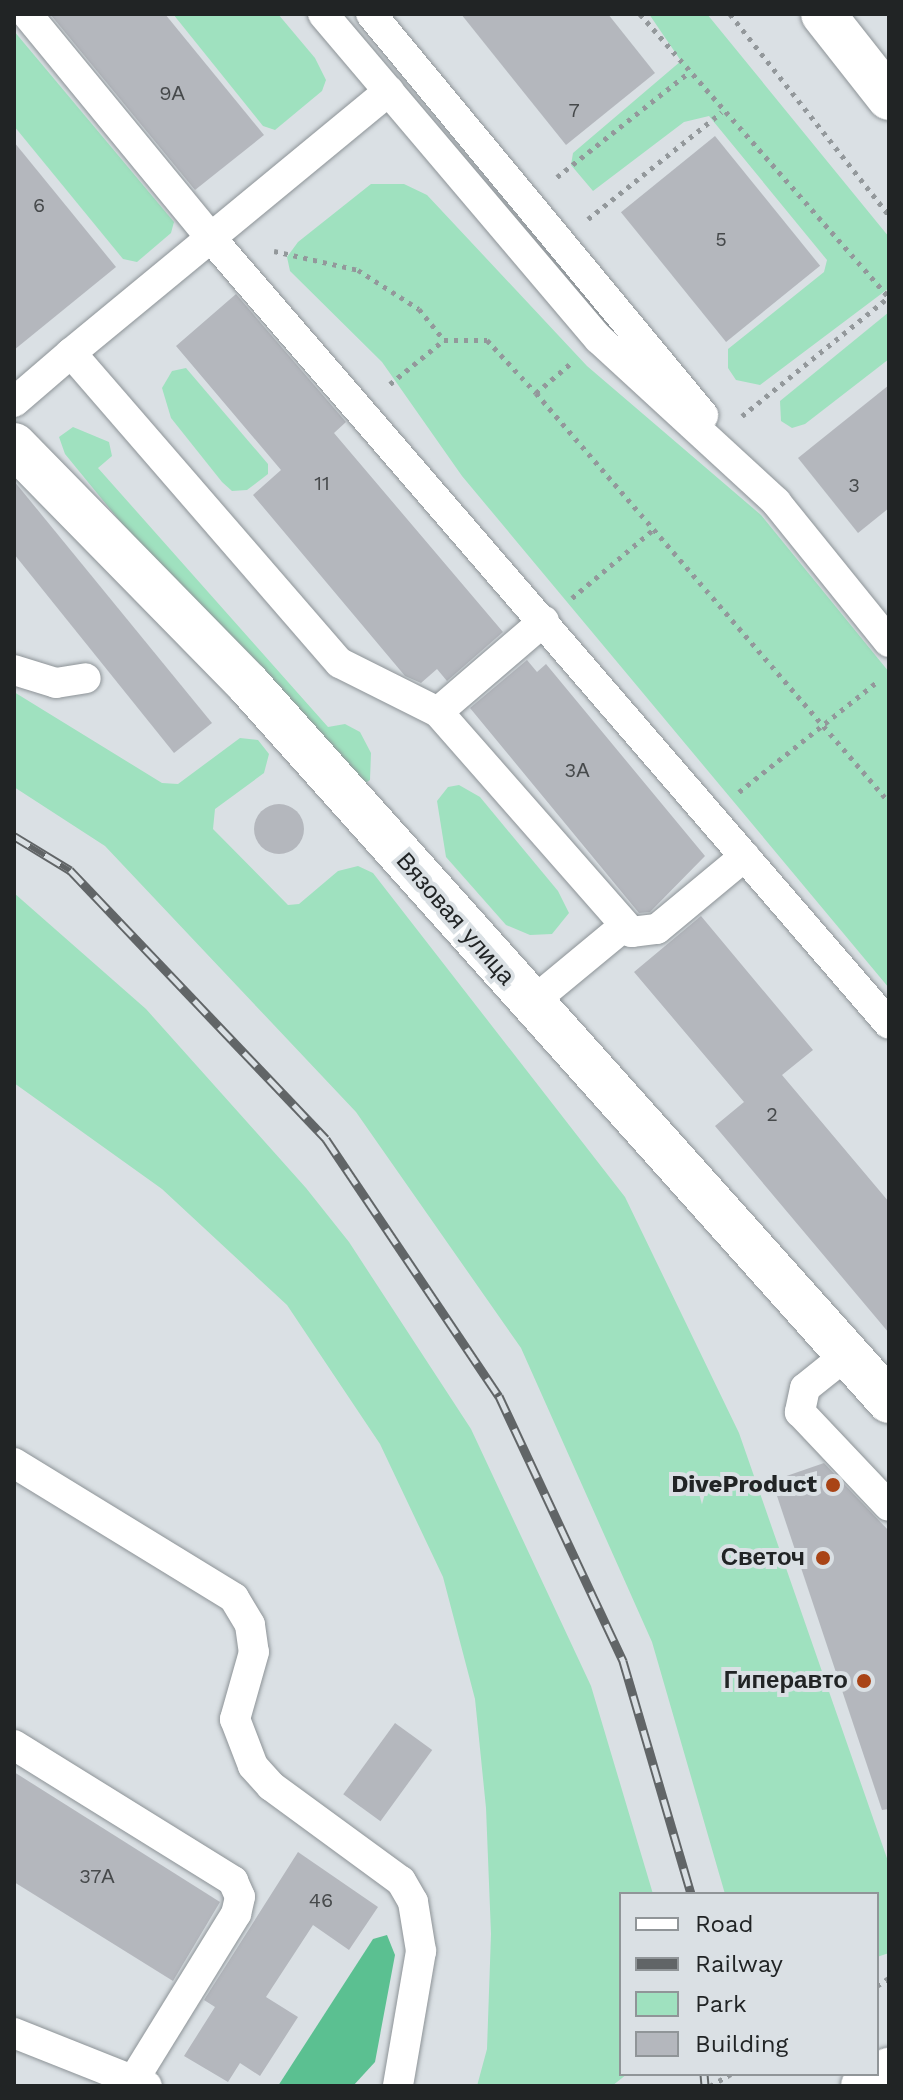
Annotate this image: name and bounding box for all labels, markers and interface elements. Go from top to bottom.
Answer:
house number: 9А [159,81,185,105]
house number: 7 [568,98,580,122]
house number: 6 [33,193,45,217]
house number: 5 [715,227,727,251]
house number: 11 [314,471,330,495]
house number: 3 [848,473,860,497]
house number: 3А [565,758,589,782]
street label: Вязовая улица [390,847,520,991]
house number: 2 [766,1102,778,1126]
place label: DiveProduct [671,1471,817,1499]
marker: DiveProduct [824,1476,842,1494]
place label: Светоч [721,1544,805,1572]
marker: Светоч [812,1547,834,1569]
place label: Гиперавто [724,1667,848,1695]
marker: Гиперавто [855,1672,873,1690]
house number: 37А [79,1864,115,1888]
house number: 46 [309,1888,333,1912]
legend [619,1892,879,2076]
text: Road [695,1910,754,1938]
text: Railway [695,1950,783,1978]
text: Park [695,1990,747,2018]
text: Building [695,2030,788,2058]

